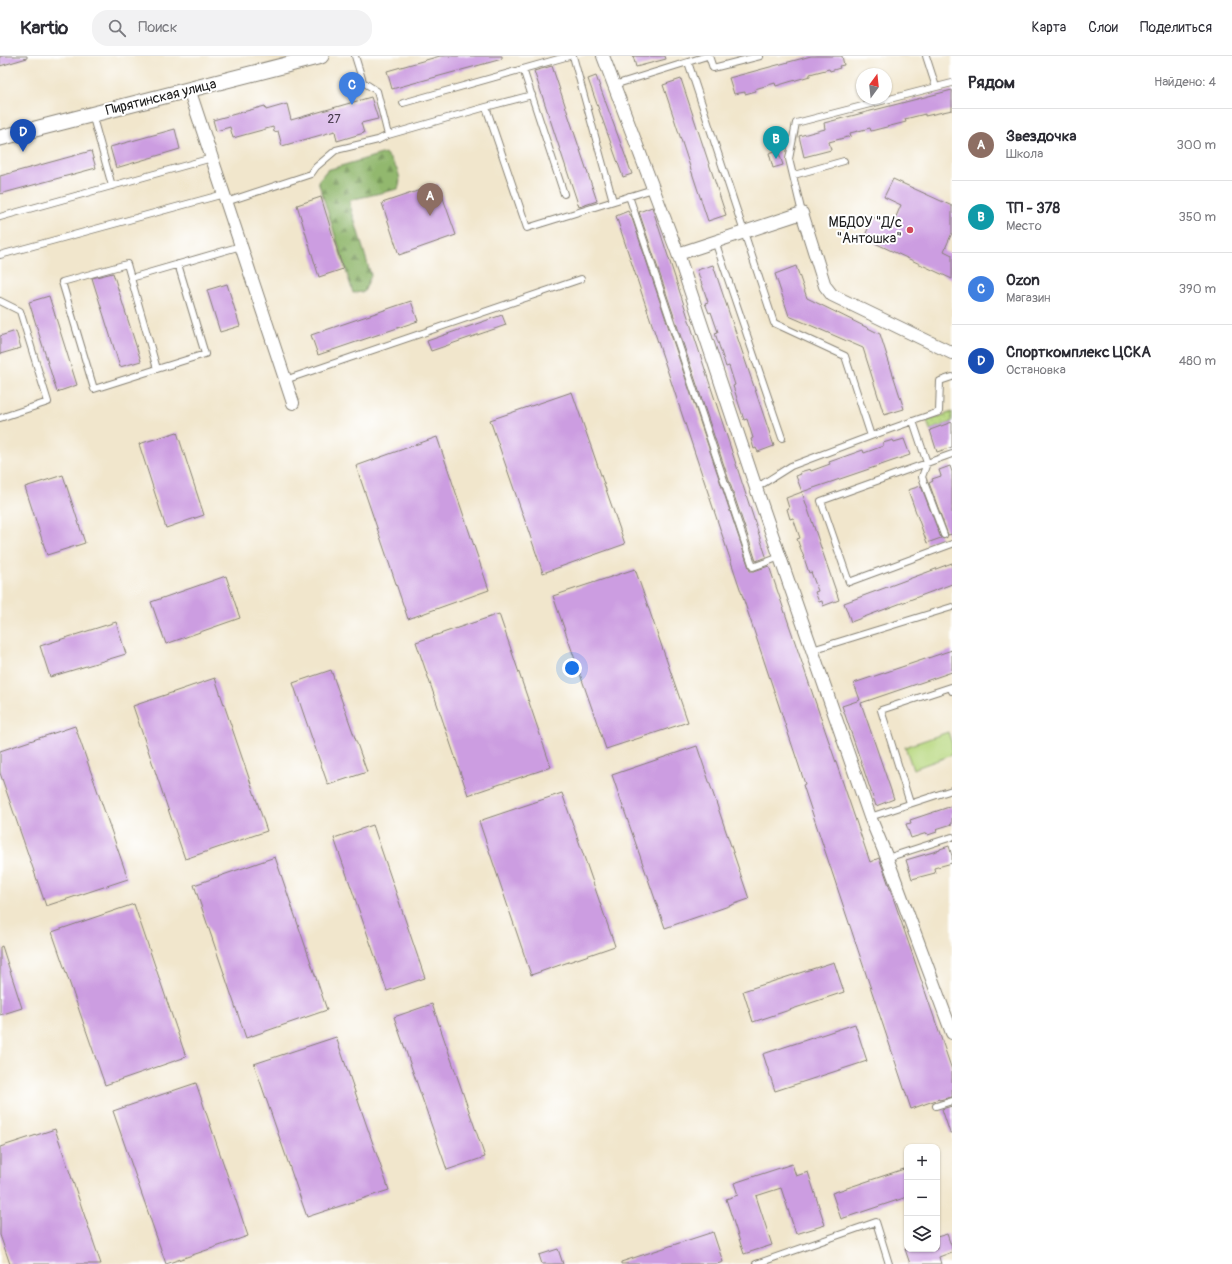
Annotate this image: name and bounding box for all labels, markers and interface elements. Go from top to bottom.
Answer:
search box [92,10,372,46]
text: Kartio [20,16,68,40]
icon: search [106,17,128,39]
text: Поиск [138,18,177,37]
text: Карта [1032,19,1066,36]
text: Слои [1088,19,1118,36]
text: Поделиться [1140,19,1212,36]
north arrow [856,68,892,104]
pin: C [339,72,365,105]
text: Рядом [968,72,1015,93]
text: Найдено: 4 [1154,74,1216,90]
street label: Пирятинская улица [104,75,218,119]
house number: 27 [327,112,341,127]
pin: D [10,119,36,152]
pin: B [763,126,789,159]
text: Звездочка [1006,127,1076,146]
text: A [977,137,985,153]
text: 300 m [1177,137,1216,153]
text: Школа [1006,146,1043,162]
pin: A [417,183,443,216]
text: ТП - 378 [1006,199,1060,218]
text: B [977,209,985,225]
text: 350 m [1178,209,1216,225]
place label: МБДОУ "Д/с "Антошка" [829,214,902,247]
text: Место [1006,218,1042,234]
marker: МБДОУ "Д/с "Антошка" [905,225,915,235]
text: Ozon [1006,271,1040,290]
text: C [977,281,985,297]
text: 390 m [1179,281,1216,297]
text: Магазин [1006,290,1050,306]
text: Спорткомплекс ЦСКА [1006,343,1151,362]
text: D [977,353,985,369]
text: 480 m [1179,353,1216,369]
text: Остановка [1006,362,1066,378]
your location [562,658,582,678]
map controls [904,1144,940,1252]
button: + [904,1144,940,1180]
button: − [904,1180,940,1216]
button: layers [904,1216,940,1252]

